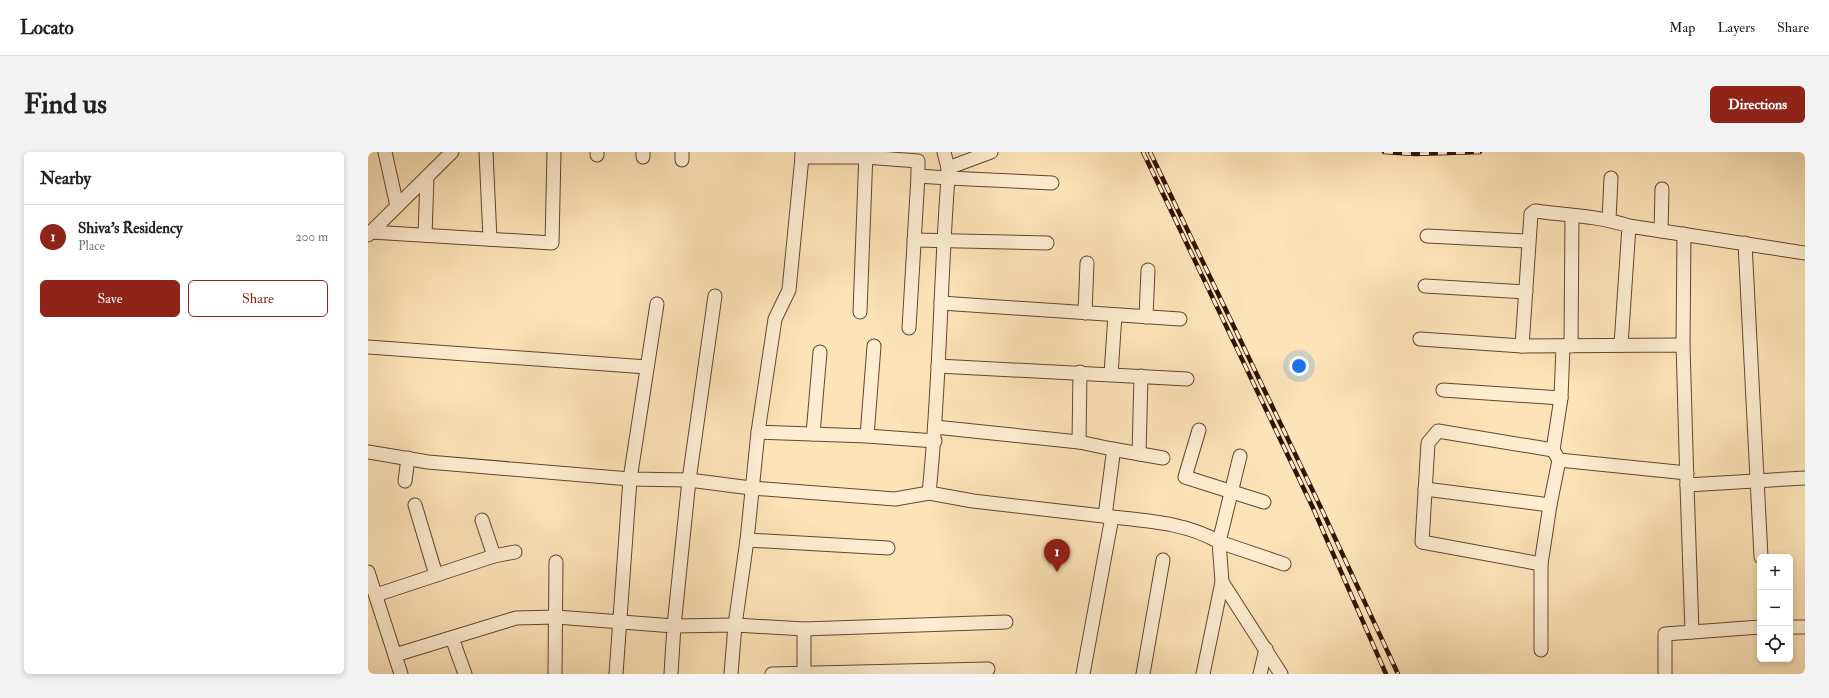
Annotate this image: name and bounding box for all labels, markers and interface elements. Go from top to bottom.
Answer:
text: Locato [20,16,74,40]
text: Map [1669,19,1695,36]
text: Layers [1717,19,1755,36]
text: Share [1777,19,1809,36]
button: Directions [1710,86,1805,123]
text: Find us [24,87,107,122]
text: Nearby [40,168,91,189]
text: Shiva's Residency [78,219,183,238]
text: 1 [51,229,55,245]
text: 200 m [295,229,328,245]
text: Place [78,238,105,254]
button: Save [40,280,180,317]
button: Share [188,280,328,317]
your location [1289,356,1309,376]
pin: 1 [1044,539,1070,572]
map controls [1757,554,1793,662]
button: + [1757,554,1793,590]
button: − [1757,590,1793,626]
button: locate [1757,626,1793,662]

